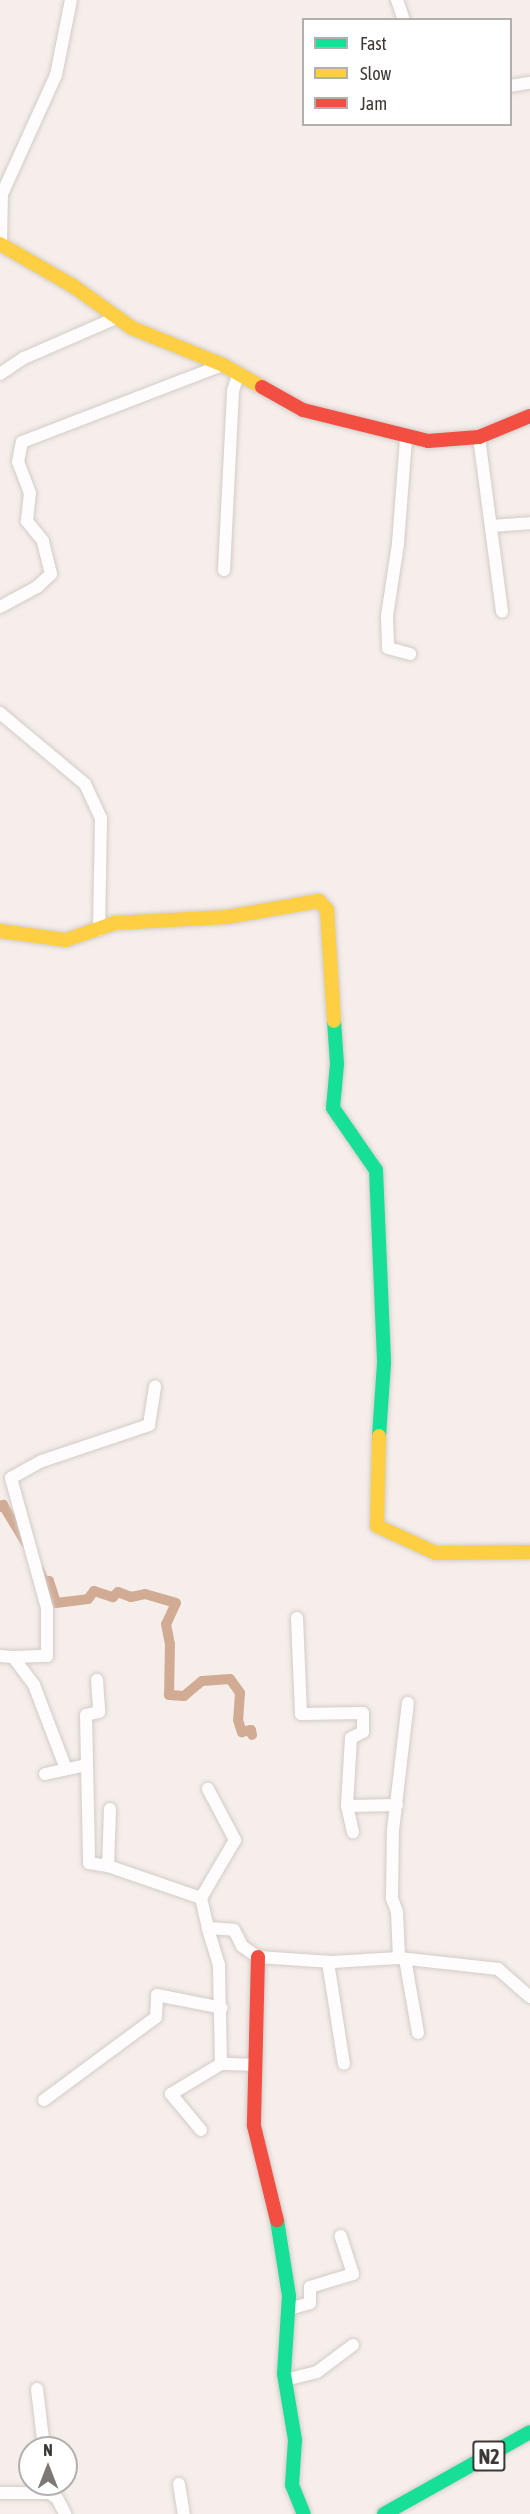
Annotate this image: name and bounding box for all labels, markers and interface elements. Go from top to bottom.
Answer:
legend [302,18,512,126]
text: Fast [360,33,387,54]
text: Slow [360,63,391,84]
text: Jam [360,93,387,114]
north arrow [18,2436,78,2496]
road number: N2 [471,2439,507,2473]
text: N [43,2441,53,2459]

